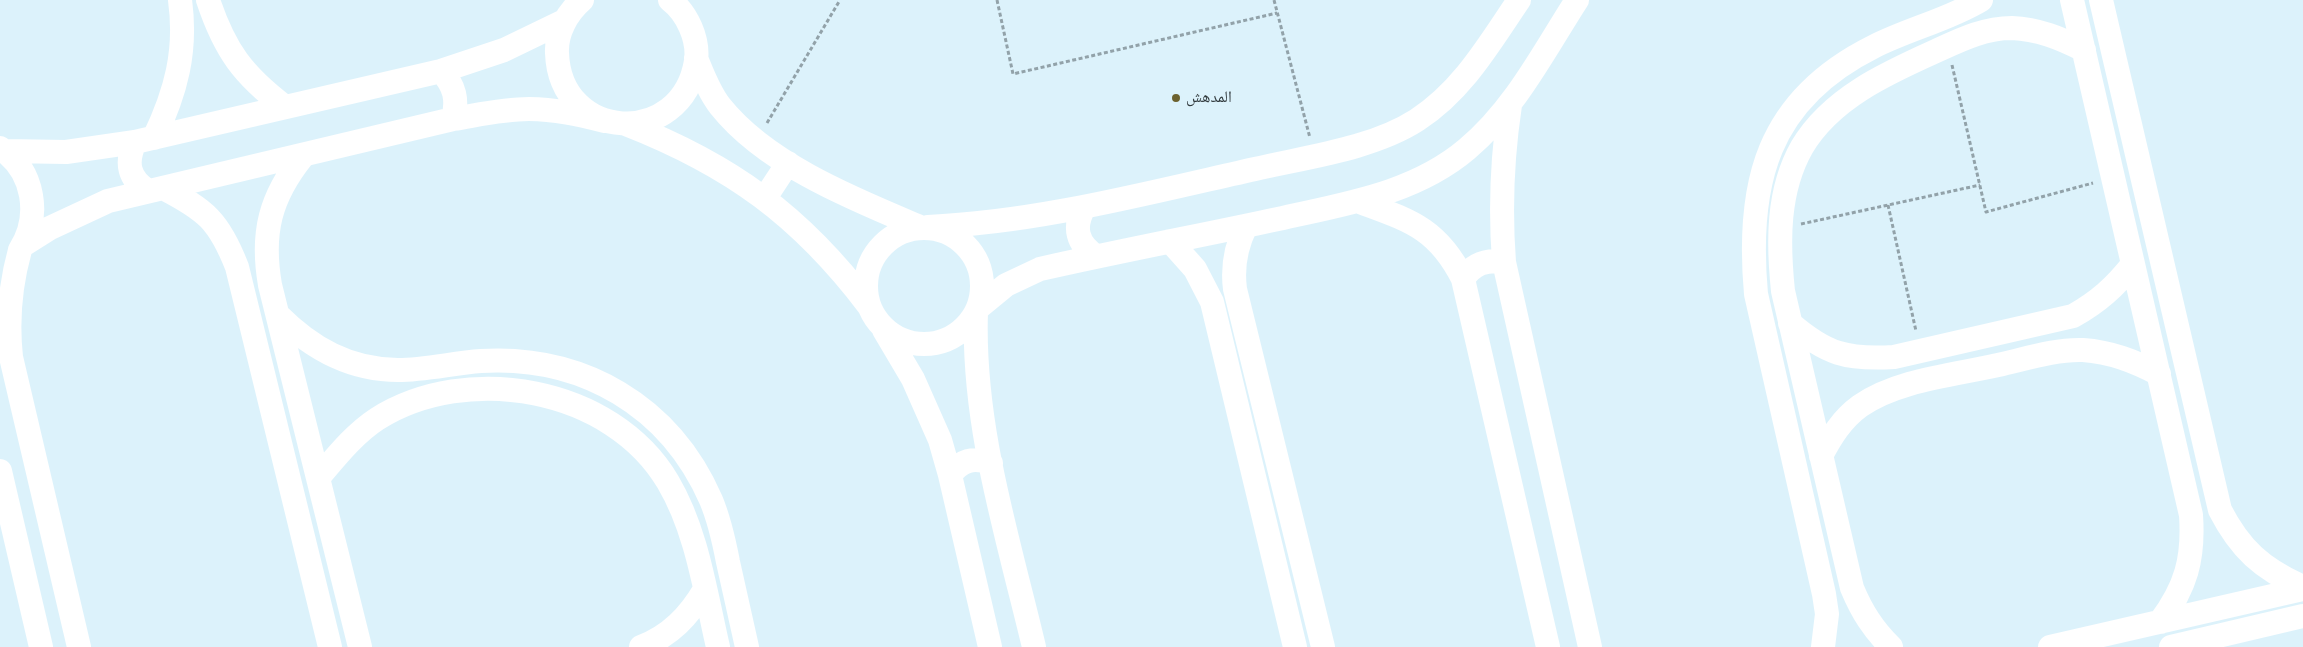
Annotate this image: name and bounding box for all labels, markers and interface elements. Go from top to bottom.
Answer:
place label: المدهش [1186,88,1232,108]
marker: المدهش [1170,92,1182,104]

